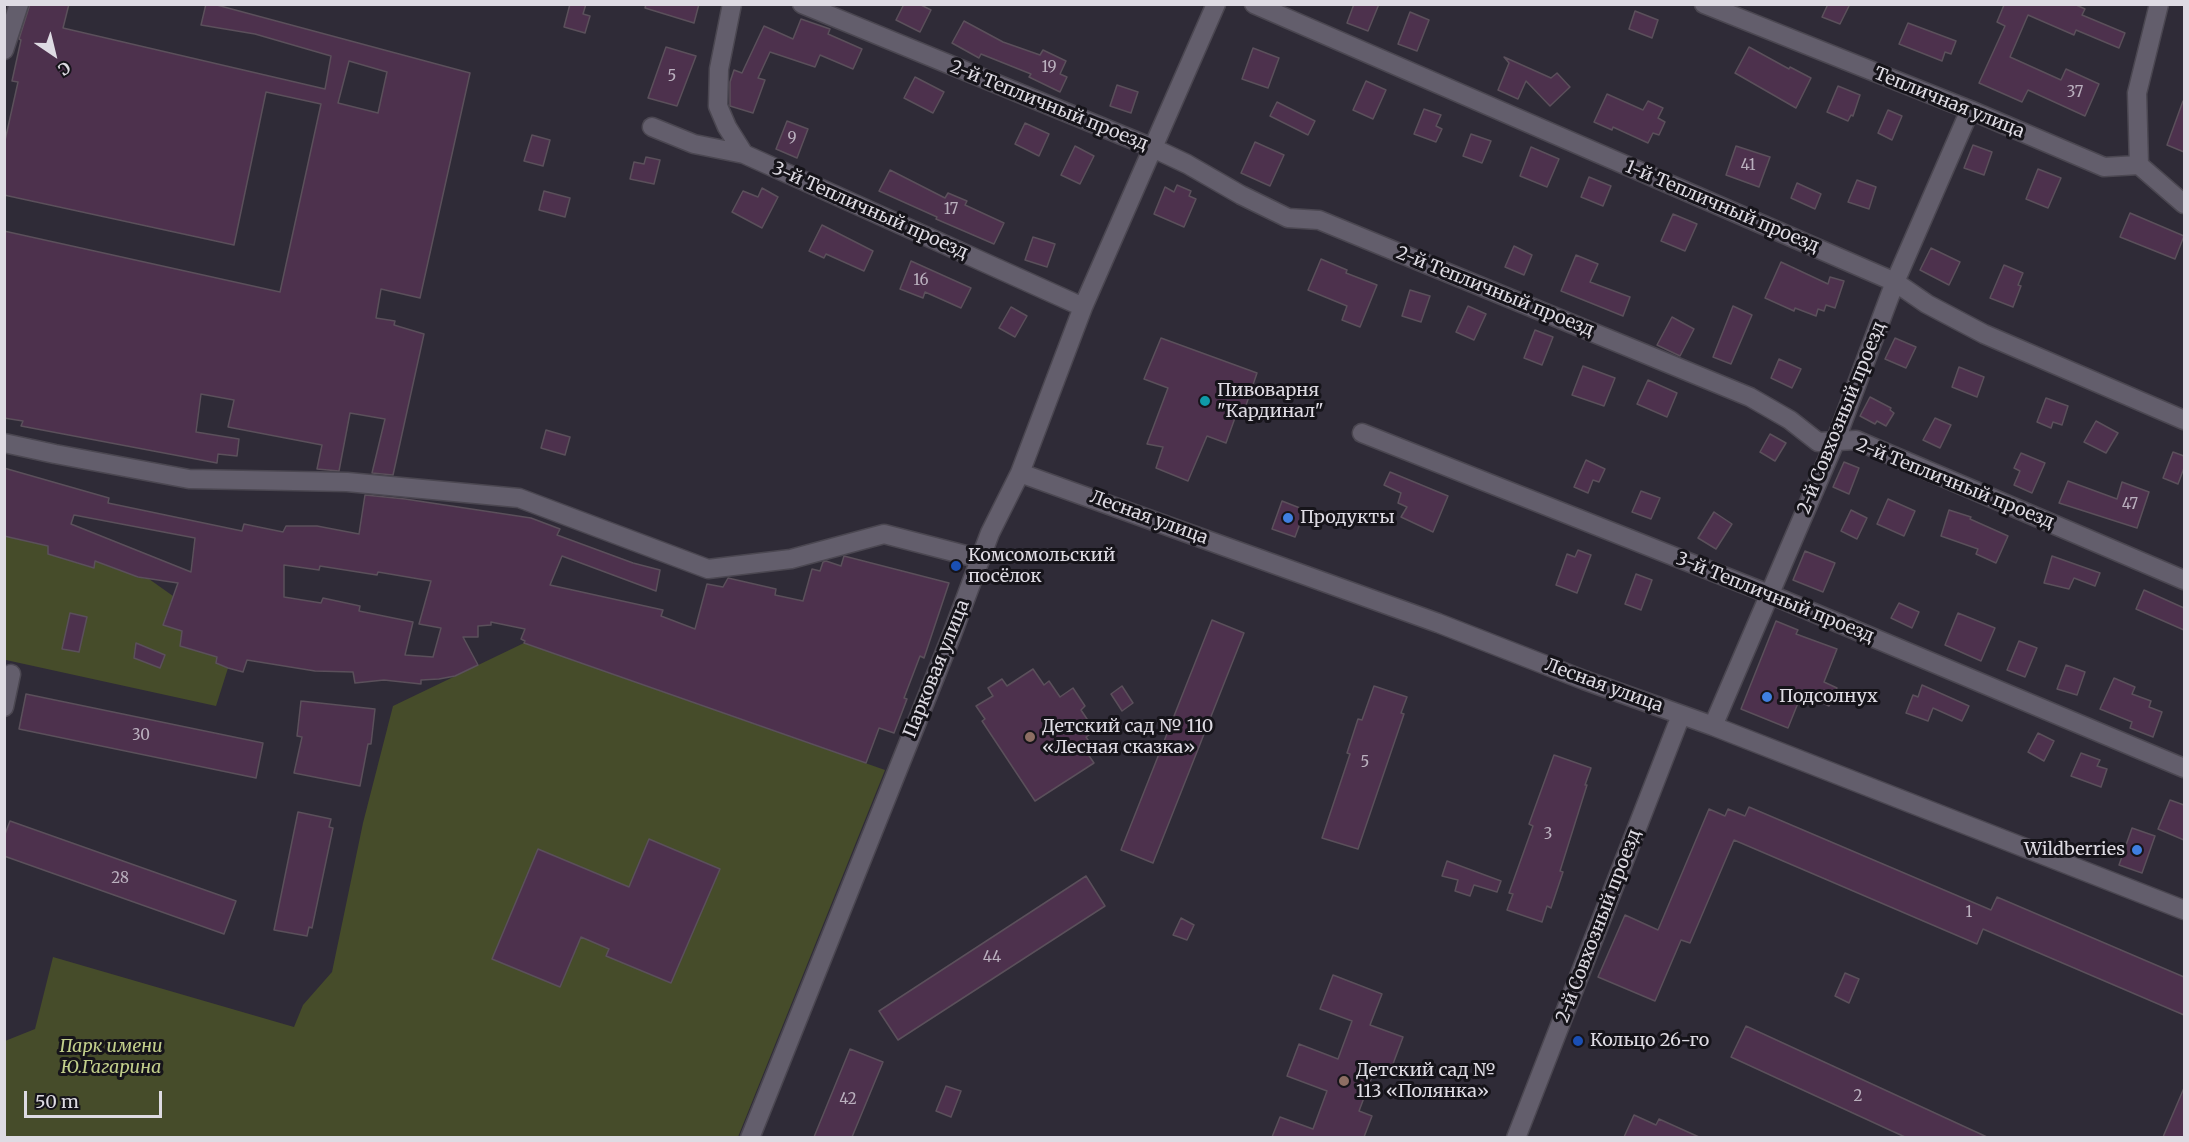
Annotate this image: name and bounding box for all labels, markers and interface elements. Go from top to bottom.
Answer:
north arrow [24,24,84,84]
street label: 2-й Тепличный проезд [947,56,1151,156]
text: С [54,58,74,80]
house number: 19 [1041,59,1057,77]
street label: Тепличная улица [1871,63,2027,143]
house number: 5 [668,68,676,86]
house number: 37 [2067,84,2083,102]
house number: 9 [787,130,797,148]
street label: 1-й Тепличный проезд [1622,156,1822,258]
house number: 41 [1741,157,1755,175]
street label: 3-й Тепличный проезд [769,158,971,264]
house number: 17 [944,201,958,219]
street label: 2-й Тепличный проезд [1393,242,1597,342]
house number: 16 [913,272,929,290]
street label: 2-й Совхозный проезд [1793,319,1891,517]
place label: Пивоварня "Кардинал" [1217,380,1324,422]
marker: Пивоварня "Кардинал" [1198,394,1212,408]
street label: 2-й Тепличный проезд [1853,434,2057,534]
street label: Лесная улица [1087,487,1211,549]
house number: 47 [2122,496,2138,514]
place label: Продукты [1300,507,1395,529]
marker: Продукты [1281,511,1295,525]
place label: Комсомольский посёлок [968,545,1115,588]
street label: 3-й Тепличный проезд [1673,548,1877,648]
marker: Комсомольский посёлок [949,559,963,573]
street label: Парковая улица [899,597,975,741]
street label: Лесная улица [1542,655,1666,717]
place label: Подсолнух [1779,686,1878,708]
marker: Подсолнух [1760,690,1774,704]
place label: Детский сад № 110 «Лесная сказка» [1042,716,1213,758]
house number: 30 [132,727,150,745]
marker: Детский сад № 110 «Лесная сказка» [1023,730,1037,744]
house number: 5 [1361,754,1369,772]
house number: 3 [1544,826,1552,844]
street label: 2-й Совхозный проезд [1552,826,1646,1026]
place label: Wildberries [2024,839,2125,861]
marker: Wildberries [2130,843,2144,857]
house number: 28 [111,870,129,888]
house number: 1 [1966,904,1972,922]
house number: 44 [983,949,1001,967]
place label: Кольцо 26-го [1590,1030,1709,1052]
marker: Кольцо 26-го [1571,1034,1585,1048]
park label: Парк имени Ю.Гагарина [59,1036,163,1078]
place label: Детский сад № 113 «Полянка» [1356,1060,1497,1102]
marker: Детский сад № 113 «Полянка» [1337,1074,1351,1088]
scale bar [27,1079,165,1117]
house number: 2 [1854,1088,1862,1106]
text: 50 m [35,1090,79,1113]
house number: 42 [839,1091,857,1109]

